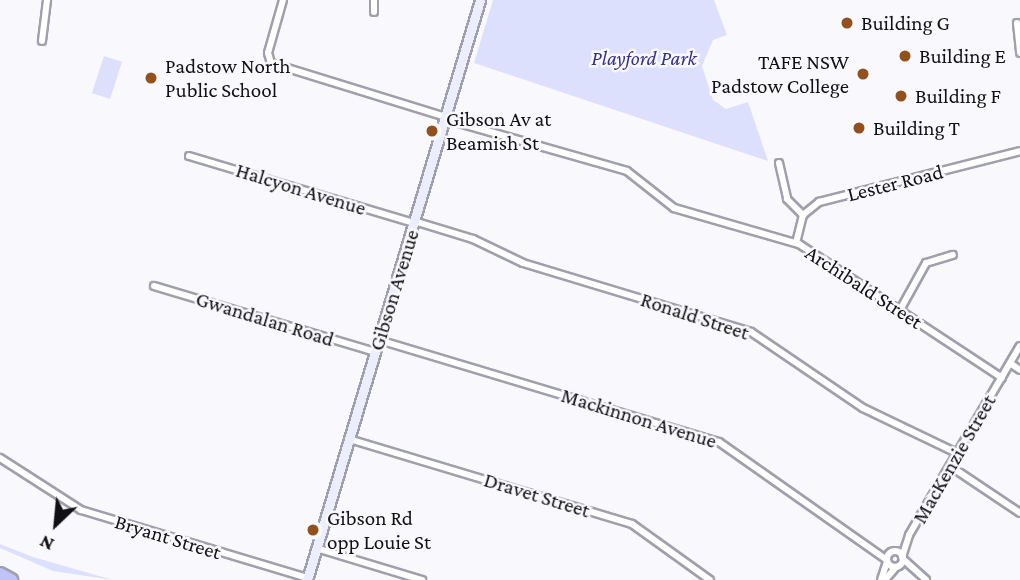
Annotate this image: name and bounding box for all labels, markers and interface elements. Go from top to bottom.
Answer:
place label: Building G [861,10,950,36]
marker: Building G [839,15,855,31]
place label: Building E [919,43,1006,69]
park label: Playford Park [591,45,697,71]
marker: Building E [897,48,913,64]
place label: TAFE NSW Padstow College [711,49,849,99]
place label: Padstow North Public School [165,53,291,103]
marker: TAFE NSW Padstow College [855,66,871,82]
marker: Padstow North Public School [143,70,159,86]
place label: Building F [915,83,1001,109]
marker: Building F [893,88,909,104]
place label: Gibson Av at Beamish St [446,106,551,156]
place label: Building T [873,115,960,141]
marker: Building T [851,120,867,136]
marker: Gibson Av at Beamish St [424,123,440,139]
street label: Halcyon Avenue [233,157,369,221]
street label: Lester Road [844,159,946,207]
street label: Gibson Avenue [364,226,424,354]
street label: Archibald Street [801,240,927,334]
street label: Gwandalan Road [193,286,337,352]
street label: Ronald Street [638,287,752,345]
street label: Mackinnon Avenue [558,382,720,454]
street label: MacKenzie Street [907,390,1001,528]
street label: Dravet Street [481,467,593,523]
north arrow [21,489,91,559]
place label: Gibson Rd opp Louie St [327,505,431,555]
street label: Bryant Street [112,509,224,565]
marker: Gibson Rd opp Louie St [305,522,321,538]
text: N [36,531,57,556]

